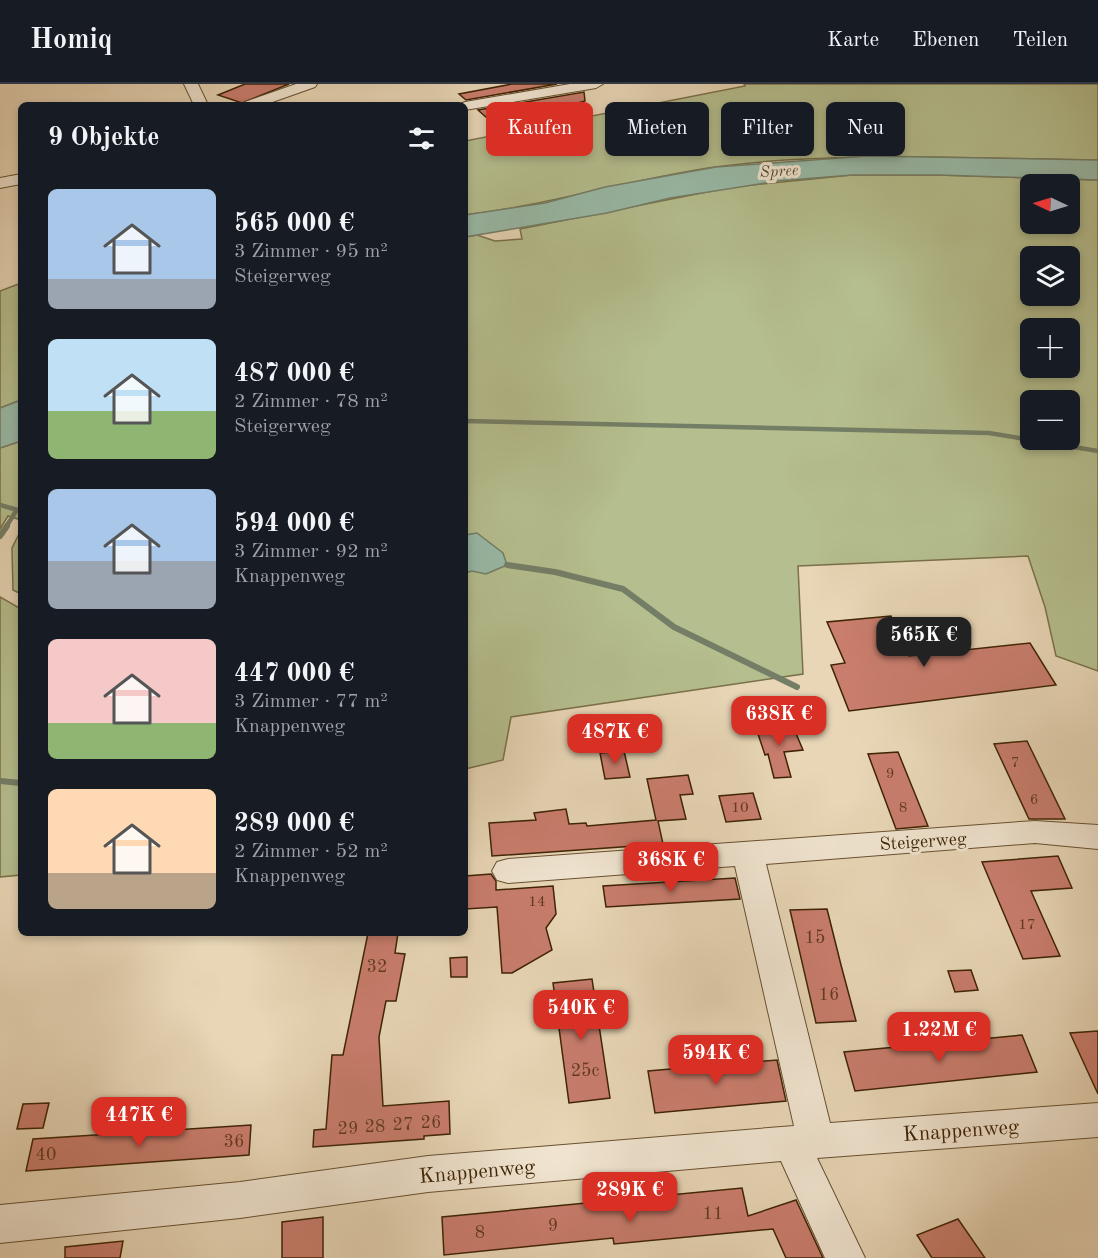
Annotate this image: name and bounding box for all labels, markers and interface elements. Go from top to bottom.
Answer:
text: Homiq [30,27,113,55]
text: Karte [827,30,879,51]
text: Ebenen [912,30,979,51]
text: Teilen [1012,30,1068,51]
chip: Kaufen [486,102,593,156]
chip: Mieten [605,102,709,156]
chip: Filter [721,102,814,156]
chip: Neu [826,102,905,156]
icon: filters [405,122,438,155]
text: 9 Objekte [48,125,160,151]
water label: Spree [759,163,799,181]
north arrow [1020,174,1080,234]
map controls [1020,174,1080,450]
text: 565 000 € [234,211,354,237]
icon: home [96,213,168,285]
text: 3 Zimmer · 95 m² [234,242,388,262]
button: layers [1020,246,1080,306]
text: Steigerweg [234,267,331,287]
button: + [1020,318,1080,378]
text: 487 000 € [234,361,354,387]
icon: home [96,363,168,435]
button: − [1020,390,1080,450]
text: 2 Zimmer · 78 m² [234,392,388,412]
text: Steigerweg [234,417,331,437]
text: 594 000 € [234,511,354,537]
icon: home [96,513,168,585]
text: 3 Zimmer · 92 m² [234,542,388,562]
text: Knappenweg [234,567,345,587]
pin: 565K € [875,617,973,668]
text: 565K € [890,626,958,646]
text: 447 000 € [234,661,354,687]
icon: home [96,663,168,735]
text: 3 Zimmer · 77 m² [234,692,388,712]
pin: 638K € [730,696,828,747]
text: 638K € [745,705,813,725]
pin: 487K € [566,714,664,765]
text: Knappenweg [234,717,345,737]
text: 487K € [581,723,649,743]
house number: 7 [1011,756,1019,771]
house number: 9 [886,767,894,782]
house number: 6 [1030,793,1038,808]
house number: 10 [731,801,749,816]
house number: 8 [899,801,907,816]
text: 289 000 € [234,811,354,837]
icon: home [96,813,168,885]
street label: Steigerweg [879,830,967,854]
text: 2 Zimmer · 52 m² [234,842,388,862]
pin: 368K € [622,842,720,893]
text: 368K € [637,851,705,871]
text: Knappenweg [234,867,345,887]
house number: 14 [528,895,546,910]
house number: 17 [1018,918,1036,933]
house number: 15 [805,929,825,947]
house number: 32 [367,958,387,976]
house number: 16 [819,986,839,1004]
pin: 540K € [532,990,630,1041]
text: 540K € [547,999,615,1019]
pin: 1.22M € [884,1012,994,1063]
text: 1.22M € [901,1021,977,1041]
pin: 594K € [667,1035,765,1086]
text: 594K € [682,1044,750,1064]
house number: 25c [571,1062,600,1080]
pin: 447K € [90,1097,188,1148]
text: 447K € [105,1106,173,1126]
house number: 26 [421,1114,441,1132]
house number: 27 [393,1116,413,1134]
street label: Knappenweg [902,1117,1021,1146]
house number: 28 [365,1118,385,1136]
house number: 29 [338,1120,358,1138]
house number: 36 [224,1133,244,1151]
house number: 40 [36,1146,56,1164]
street label: Knappenweg [418,1157,537,1188]
pin: 289K € [581,1172,679,1223]
text: 289K € [596,1181,664,1201]
house number: 11 [703,1205,723,1223]
house number: 9 [548,1217,558,1235]
house number: 8 [475,1224,485,1242]

